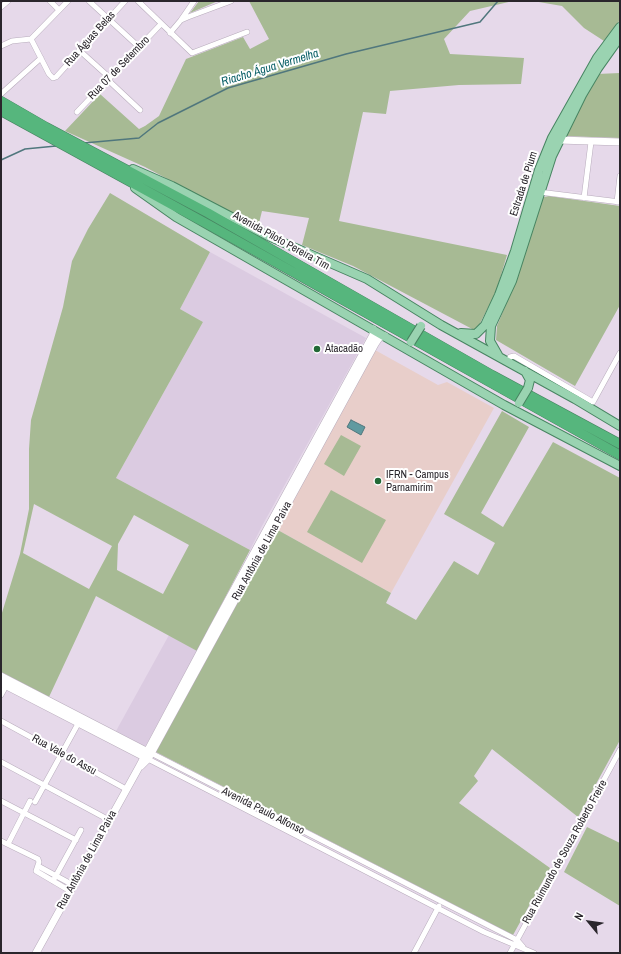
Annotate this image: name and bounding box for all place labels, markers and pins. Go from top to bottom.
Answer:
place label: Atacadão [325,342,363,356]
marker: Atacadão [312,344,322,354]
place label: IFRN - Campus Parnamirim [386,468,449,494]
marker: IFRN - Campus Parnamirim [373,476,383,486]

